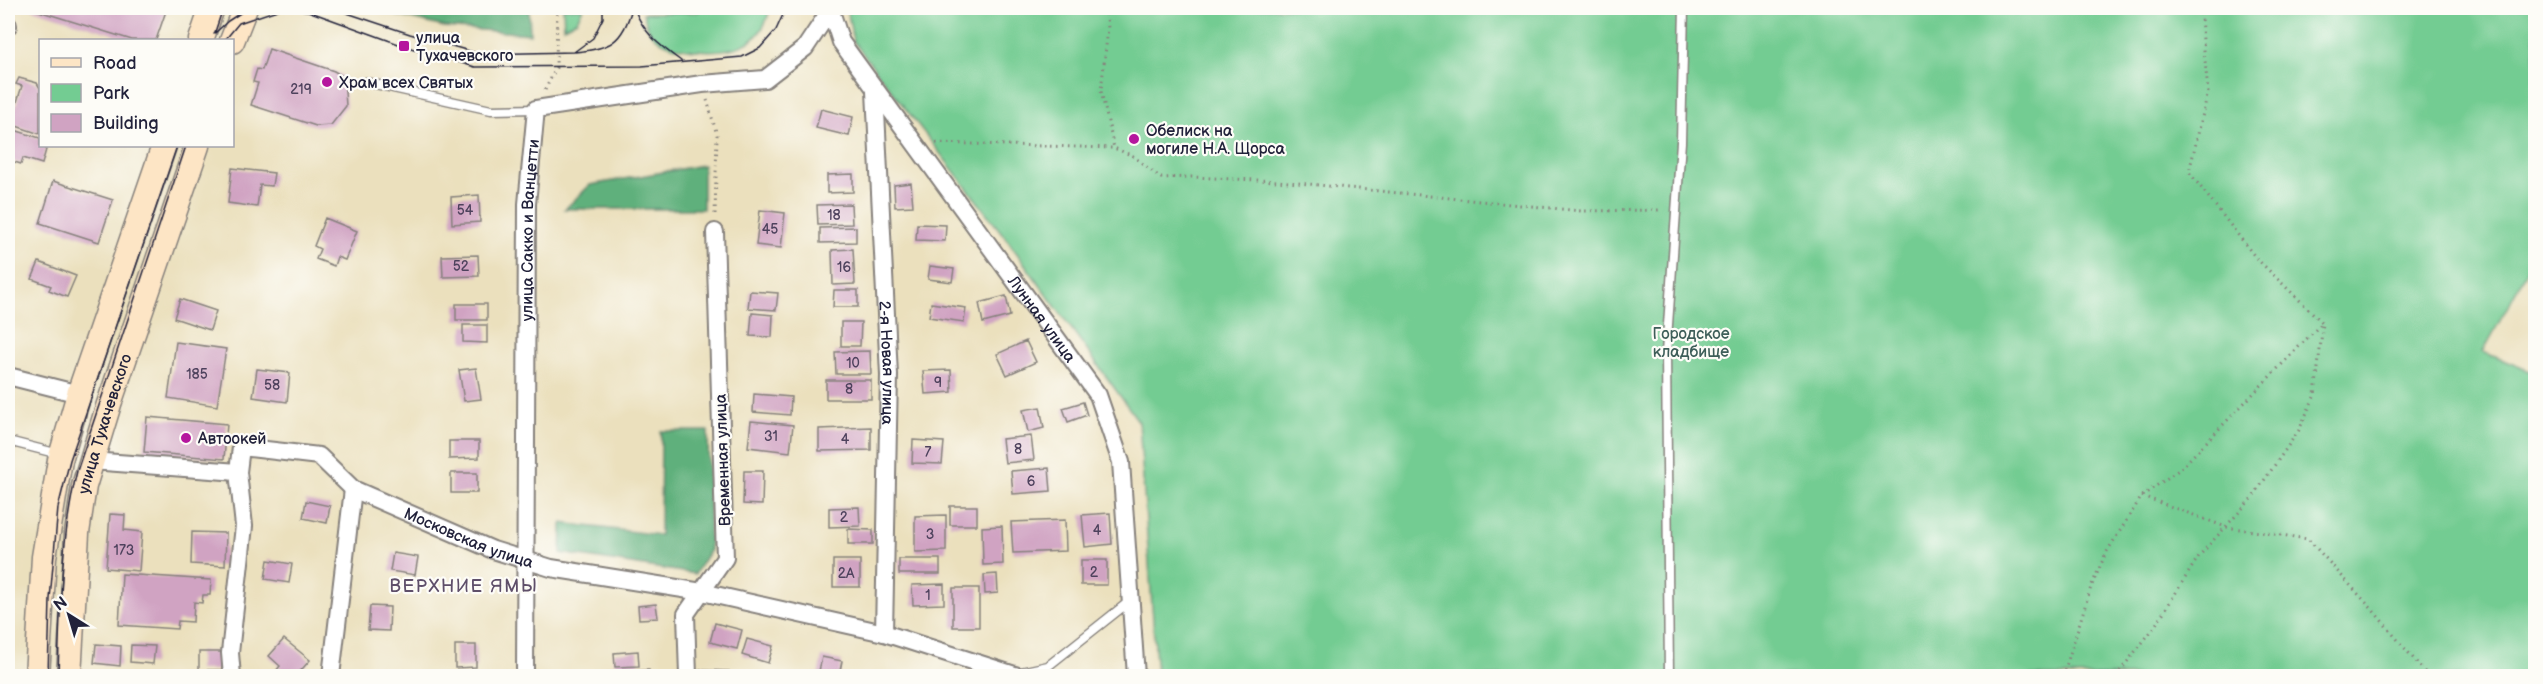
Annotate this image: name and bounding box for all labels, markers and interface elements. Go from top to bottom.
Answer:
place label: улица Тухачевского [416,29,513,66]
legend [39,39,234,147]
marker: улица Тухачевского [397,39,411,53]
text: Road [93,53,137,74]
place label: Храм всех Святых [339,74,473,93]
marker: Храм всех Святых [320,75,334,89]
house number: 219 [290,81,312,98]
text: Park [93,83,129,104]
text: Building [93,113,159,134]
place label: Обелиск на могиле Н.А. Щорса [1146,122,1285,159]
marker: Обелиск на могиле Н.А. Щорса [1127,132,1141,146]
street label: улица Сакко и Ванцетти [519,138,544,321]
house number: 54 [457,202,474,219]
house number: 18 [827,207,841,224]
house number: 45 [762,221,778,238]
house number: 52 [453,258,470,275]
house number: 16 [837,259,851,276]
street label: Лунная улица [1003,272,1079,367]
street label: 2-я Новая улица [874,300,897,425]
park label: Городское кладбище [1652,325,1730,362]
street label: улица Тухачевского [75,352,136,495]
house number: 10 [846,355,860,372]
house number: 185 [186,366,208,383]
house number: 9 [934,374,942,391]
house number: 58 [264,377,280,394]
house number: 8 [845,381,853,398]
street label: Временная улица [712,393,735,527]
house number: 31 [764,428,778,445]
place label: Автоокей [197,430,266,449]
marker: Автоокей [179,431,193,445]
house number: 4 [841,431,850,448]
house number: 8 [1014,441,1022,458]
house number: 7 [925,444,932,461]
house number: 6 [1027,473,1036,490]
street label: Московская улица [401,504,536,573]
house number: 2 [840,509,849,526]
house number: 4 [1093,522,1102,539]
house number: 3 [926,526,934,543]
house number: 173 [114,542,134,559]
house number: 2 [1090,564,1099,581]
house number: 2А [838,565,855,582]
district label: ВЕРХНИЕ ЯМЫ [389,576,539,597]
north arrow [39,585,99,645]
house number: 1 [925,587,931,604]
text: N [50,593,71,615]

